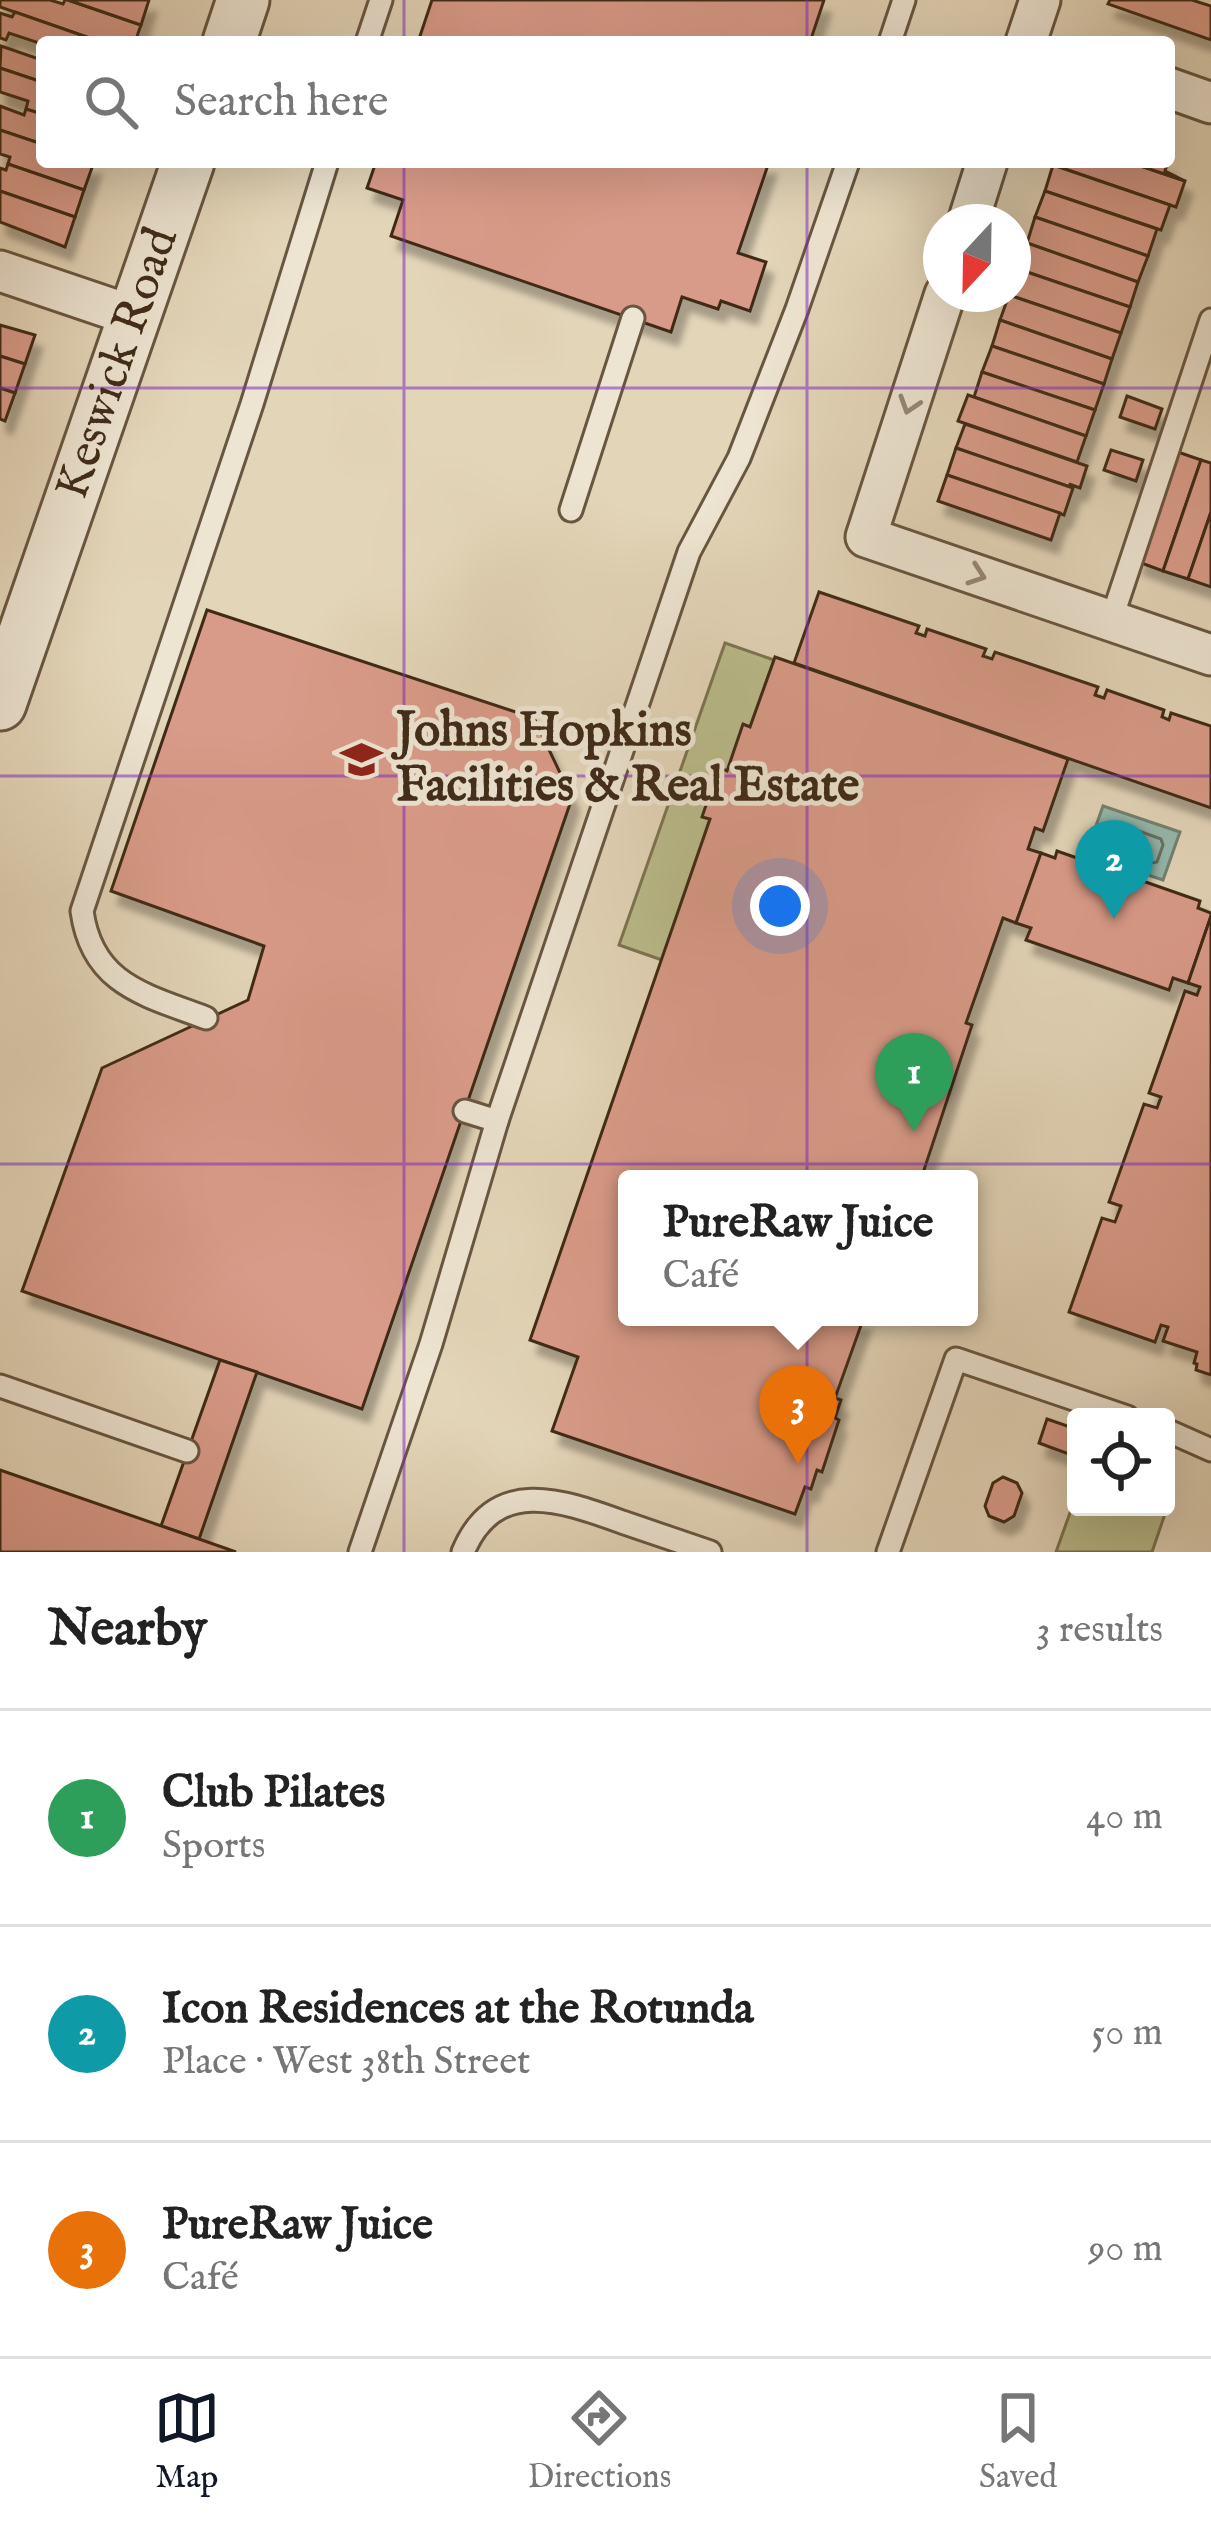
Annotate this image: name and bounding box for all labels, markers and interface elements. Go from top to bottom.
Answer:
search box [36,36,1175,168]
icon: search [78,69,144,135]
text: Search here [174,74,388,131]
north arrow [923,204,1031,312]
street label: Keswick Road [43,220,193,507]
one-way arrow [898,394,923,415]
one-way arrow [965,561,986,585]
place label: Johns Hopkins Facilities & Real Estate [390,702,859,817]
school or university icon: Johns Hopkins Facilities & Real Estate [339,737,385,783]
pin: 2 [1075,820,1153,919]
your location [750,876,810,936]
pin: 1 [875,1033,953,1132]
popup [618,1170,978,1326]
text: PureRaw Juice [663,1195,933,1252]
text: Café [663,1252,739,1301]
pin: 3 [759,1365,837,1464]
map controls [1067,1408,1175,1516]
button: locate [1067,1408,1175,1516]
text: Nearby [48,1598,207,1663]
text: 3 results [1036,1606,1163,1655]
text: Club Pilates [162,1765,385,1822]
text: 1 [80,1793,94,1842]
text: 40 m [1086,1793,1163,1842]
text: Sports [162,1822,265,1871]
text: Icon Residences at the Rotunda [162,1981,754,2038]
text: 2 [78,2009,96,2058]
text: 50 m [1091,2009,1163,2058]
text: Place · West 38th Street [162,2038,531,2087]
text: PureRaw Juice [162,2197,433,2254]
text: 3 [80,2225,94,2274]
text: 90 m [1088,2225,1163,2274]
text: Café [162,2254,239,2303]
tab: Map [154,2385,220,2499]
tab: Directions [528,2385,671,2499]
tab: Saved [979,2385,1057,2499]

